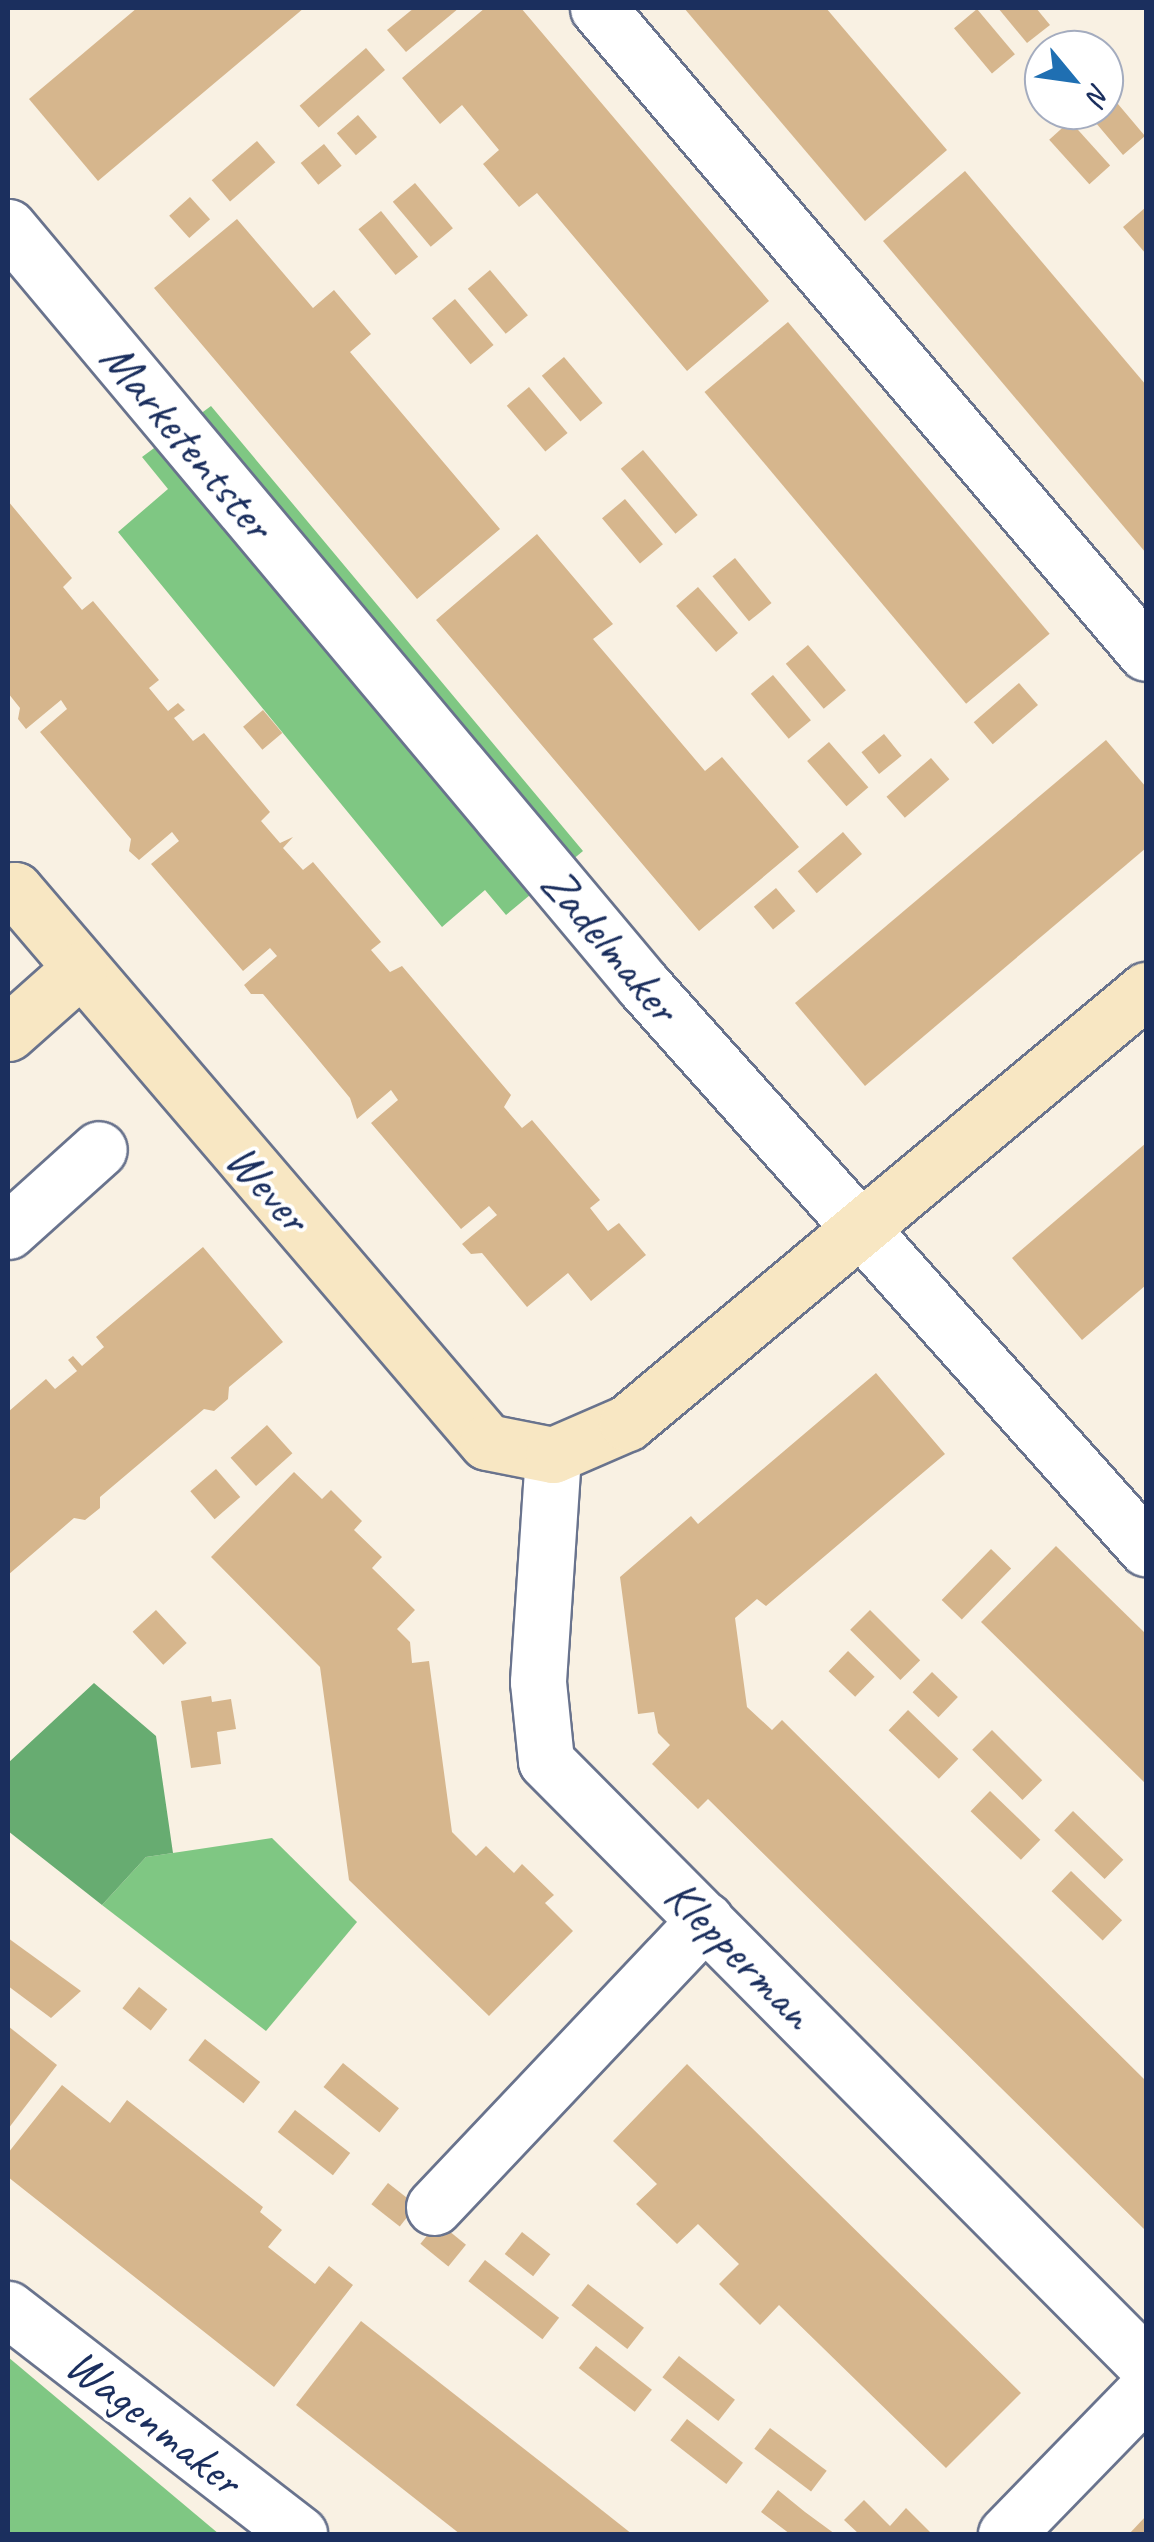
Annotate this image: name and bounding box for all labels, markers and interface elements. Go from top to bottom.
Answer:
north arrow [1024,30,1124,130]
text: N [1079,78,1118,110]
street label: Marketentster [88,331,286,551]
street label: Zadelmaker [528,856,692,1034]
street label: Wever [214,1132,322,1244]
street label: Klepperman [652,1867,826,2041]
street label: Wagenmaker [55,2336,253,2508]

